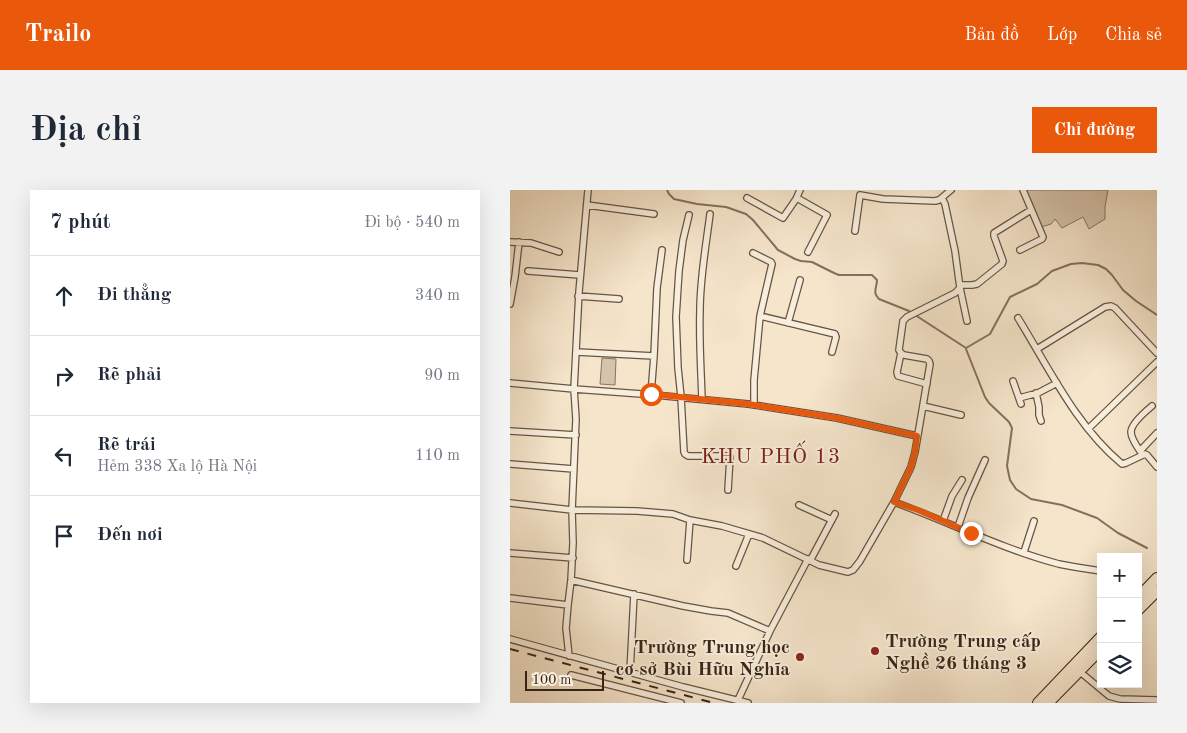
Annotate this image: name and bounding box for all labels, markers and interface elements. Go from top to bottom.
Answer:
text: Trailo [25,23,91,47]
text: Bản đồ [965,26,1019,44]
text: Lớp [1047,26,1077,44]
text: Chia sẻ [1105,26,1162,44]
button: Chỉ đường [1032,107,1157,153]
text: Địa chỉ [30,113,142,148]
text: 7 phút [50,212,110,233]
text: Đi bộ · 540 m [364,215,460,231]
icon: ahead [50,282,78,310]
text: Đi thẳng [97,286,171,305]
text: 340 m [415,288,460,304]
icon: right [50,362,78,390]
text: Rẽ phải [97,366,161,385]
text: 90 m [424,368,460,384]
route start [640,383,663,406]
text: Rẽ trái [97,436,156,455]
district label: KHU PHỐ 13 [701,440,841,468]
icon: left [50,442,78,470]
text: 110 m [415,448,460,464]
text: Hẻm 338 Xa lộ Hà Nội [97,459,257,475]
icon: arrive [50,522,78,550]
route end [960,522,983,545]
text: Đến nơi [97,526,163,545]
map controls [1097,553,1142,688]
button: + [1097,553,1142,598]
button: − [1097,598,1142,643]
place label: Trường Trung cấp Nghề 26 tháng 3 [885,632,1041,674]
place label: Trường Trung học cơ sở Bùi Hữu Nghĩa [615,639,790,680]
button: layers [1097,643,1142,688]
marker: Trường Trung cấp Nghề 26 tháng 3 [869,645,881,657]
marker: Trường Trung học cơ sở Bùi Hữu Nghĩa [794,651,806,663]
scale bar [525,668,604,691]
text: 100 m [532,673,571,687]

